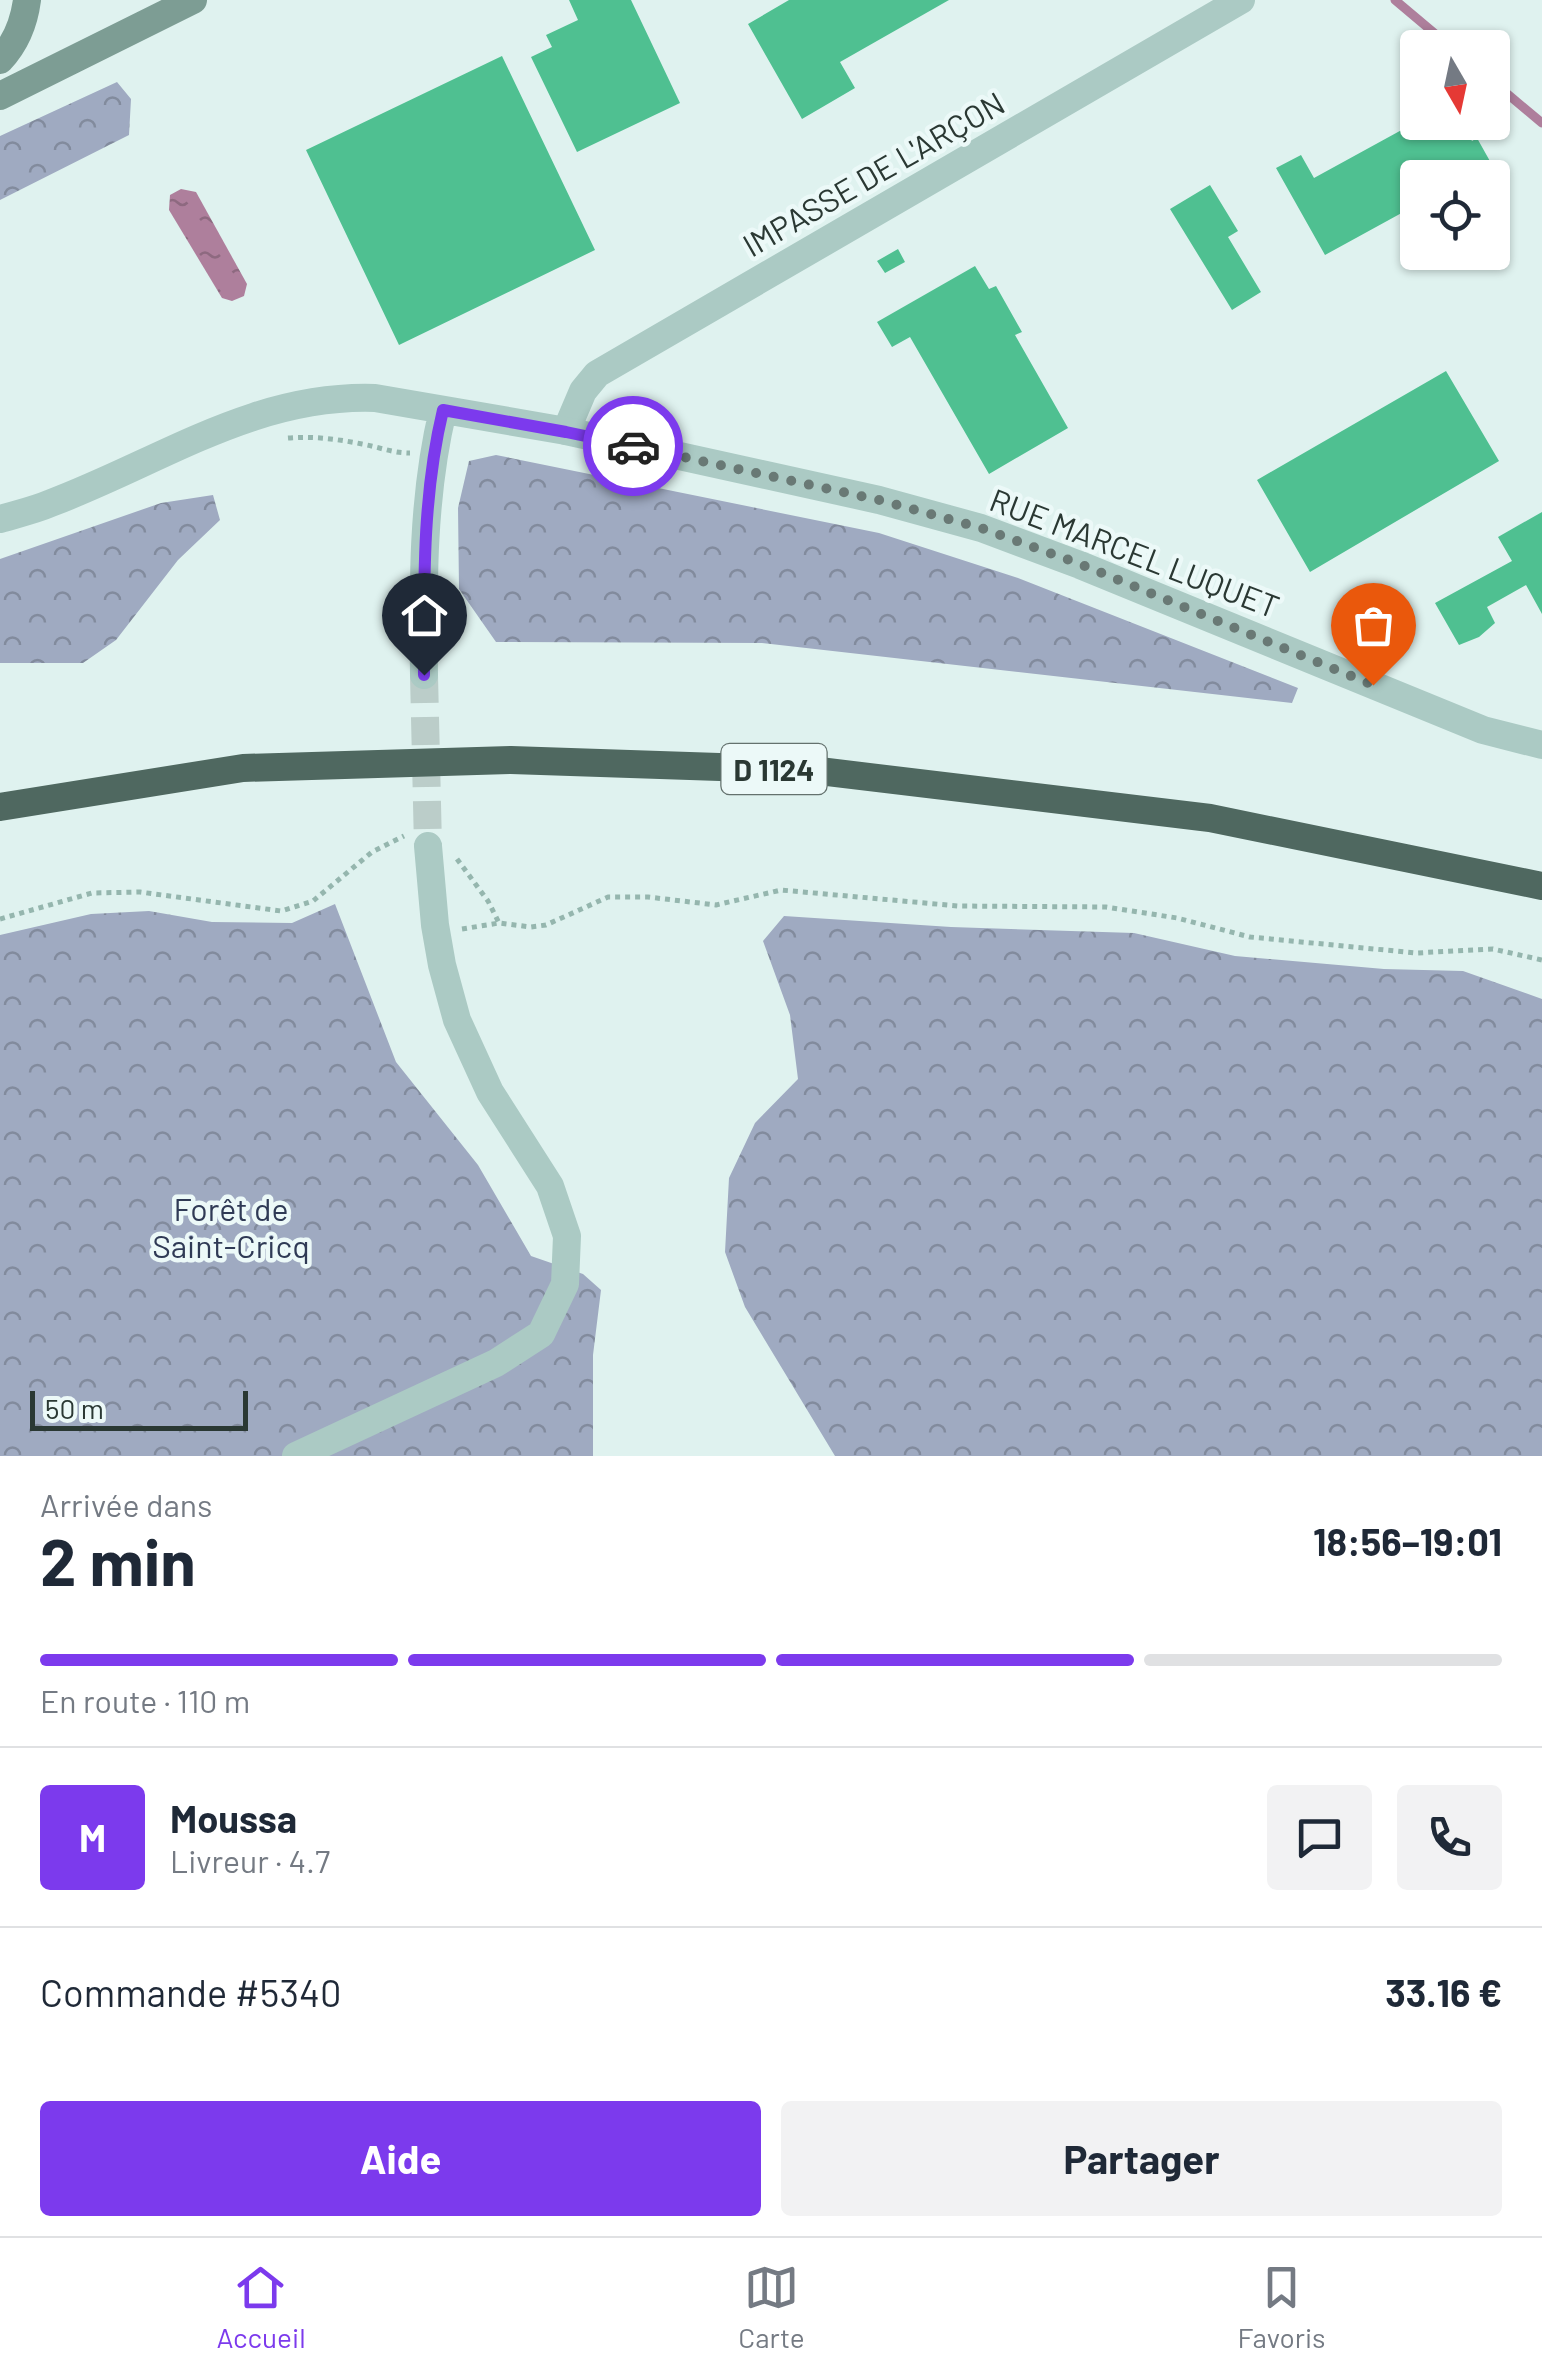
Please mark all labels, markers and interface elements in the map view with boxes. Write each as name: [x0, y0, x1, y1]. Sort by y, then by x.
north arrow: [1400, 30, 1510, 140]
map controls: [1400, 30, 1510, 270]
street label: IMPASSE DE L'ARÇON: [736, 83, 1010, 263]
button: locate: [1400, 160, 1510, 270]
courier: [583, 396, 683, 496]
icon: car: [606, 419, 661, 474]
street label: RUE MARCEL LUQUET: [985, 479, 1285, 625]
pin: [382, 573, 467, 676]
pin: [1331, 583, 1416, 686]
icon: home: [397, 588, 452, 643]
icon: bag: [1346, 598, 1401, 653]
road number: D 1124: [722, 744, 826, 794]
park label: Forêt de Saint-Cricq: [152, 1189, 310, 1264]
scale bar: [30, 1386, 248, 1430]
text: 50 m: [45, 1391, 104, 1425]
text: Arrivée dans: [40, 1485, 213, 1523]
text: 18:56–19:01: [1313, 1518, 1502, 1564]
text: 2 min: [40, 1521, 196, 1599]
text: En route · 110 m: [40, 1681, 250, 1719]
button: chat: [1267, 1785, 1372, 1890]
button: phone: [1397, 1785, 1502, 1890]
text: Moussa: [170, 1795, 297, 1841]
text: M: [79, 1814, 106, 1860]
text: Livreur · 4.7: [170, 1841, 330, 1879]
text: Commande #5340: [40, 1969, 341, 2015]
text: 33.16 €: [1385, 1969, 1502, 2015]
button: Aide: [40, 2101, 761, 2216]
button: Partager: [781, 2101, 1502, 2216]
tab: Accueil: [216, 2260, 306, 2354]
tab: Carte: [738, 2260, 805, 2354]
tab: Favoris: [1238, 2260, 1326, 2354]

